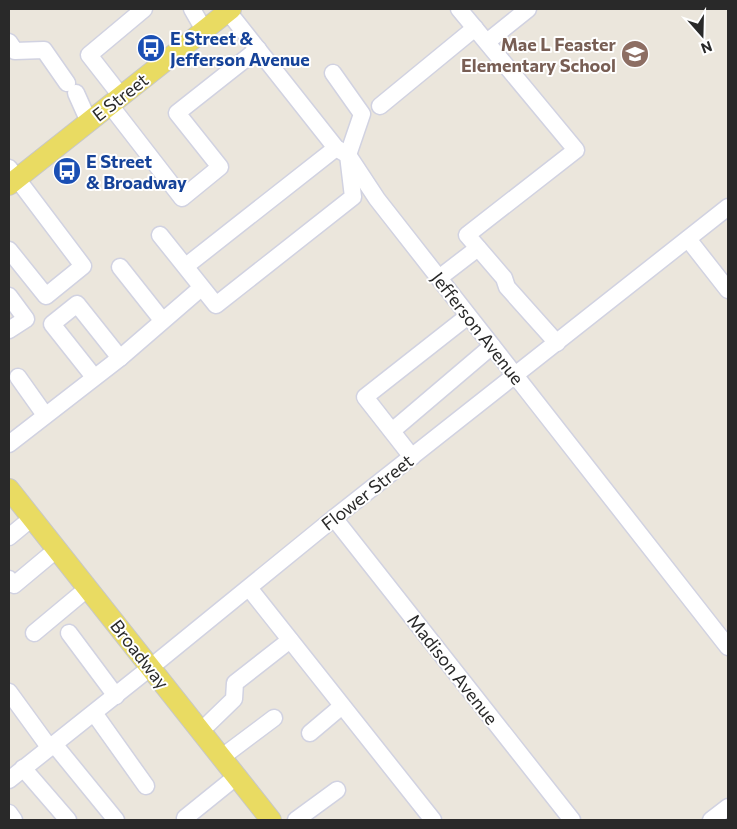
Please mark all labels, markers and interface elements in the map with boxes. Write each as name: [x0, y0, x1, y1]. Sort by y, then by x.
north arrow: [677, 10, 727, 60]
place label: E Street & Jefferson Avenue: [170, 27, 310, 70]
bus stop icon: E Street & Jefferson Avenue: [136, 33, 166, 63]
place label: Mae L Feaster Elementary School: [461, 33, 617, 76]
text: N: [699, 38, 714, 57]
school or university icon: Mae L Feaster Elementary School: [620, 39, 650, 69]
street label: E Street: [88, 68, 152, 126]
place label: E Street & Broadway: [86, 150, 187, 193]
bus stop icon: E Street & Broadway: [52, 156, 82, 186]
street label: Jefferson Avenue: [427, 267, 529, 389]
street label: Flower Street: [317, 449, 417, 535]
street label: Madison Avenue: [403, 609, 503, 729]
street label: Broadway: [106, 615, 174, 693]

